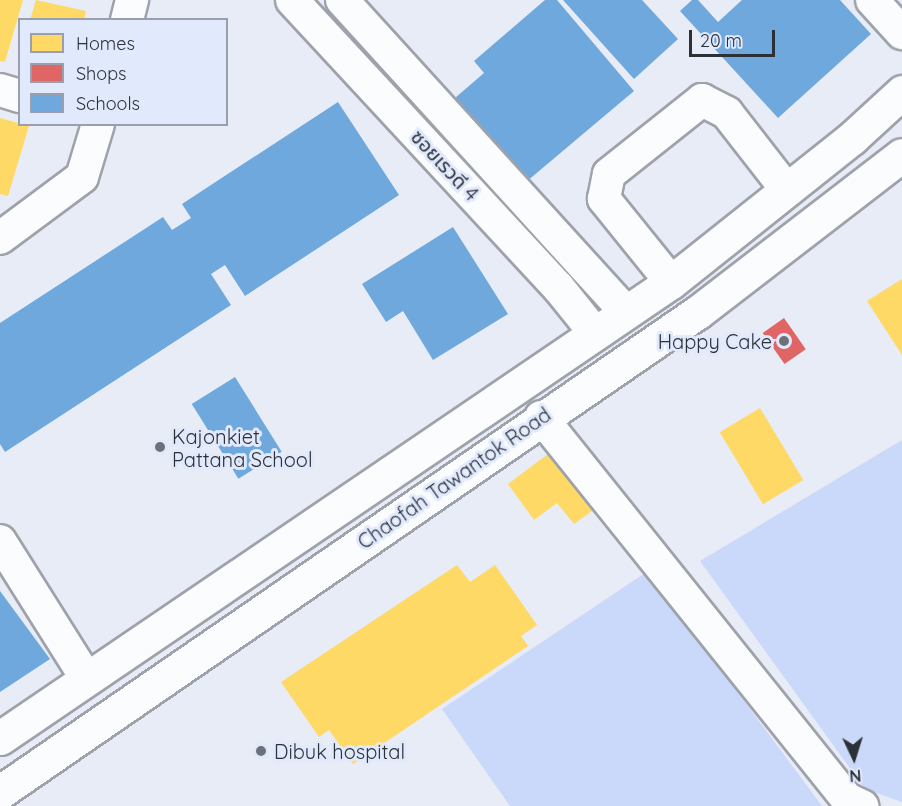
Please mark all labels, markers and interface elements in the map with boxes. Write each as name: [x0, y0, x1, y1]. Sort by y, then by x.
legend: [18, 18, 228, 126]
scale bar: [692, 18, 778, 56]
text: 20 m: [700, 29, 742, 52]
text: Homes: [76, 32, 135, 55]
text: Shops: [76, 62, 127, 85]
text: Schools: [76, 92, 140, 115]
street label: ซอยเรวดี 4: [406, 125, 484, 205]
place label: Happy Cake: [658, 329, 772, 353]
marker: Happy Cake: [777, 334, 791, 348]
street label: Chaofah Tawantok Road: [353, 402, 555, 554]
place label: Kajonkiet Pattana School: [172, 424, 312, 471]
marker: Kajonkiet Pattana School: [153, 440, 167, 454]
north arrow: [824, 728, 884, 788]
place label: Dibuk hospital: [274, 739, 405, 763]
marker: Dibuk hospital: [252, 742, 270, 760]
text: N: [849, 766, 862, 786]

